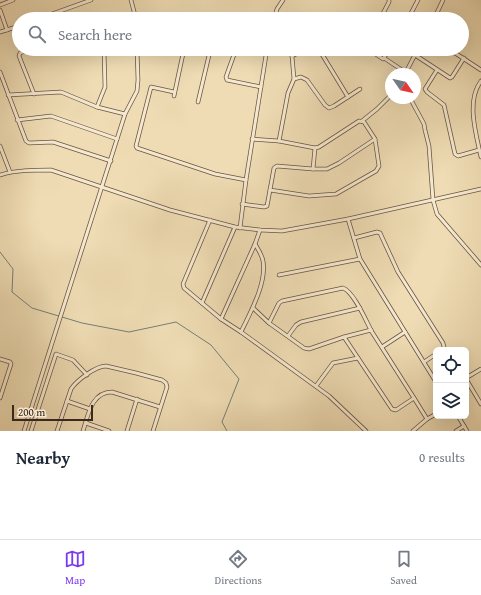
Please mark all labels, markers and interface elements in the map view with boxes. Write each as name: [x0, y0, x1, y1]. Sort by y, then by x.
search box: [12, 12, 469, 56]
icon: search: [26, 23, 48, 45]
text: Search here: [58, 24, 132, 45]
north arrow: [385, 68, 421, 104]
map controls: [433, 347, 469, 419]
button: locate: [433, 347, 469, 383]
button: layers: [433, 383, 469, 419]
scale bar: [12, 403, 93, 422]
text: 200 m: [18, 404, 45, 420]
text: Nearby: [16, 445, 70, 470]
text: 0 results: [419, 448, 465, 467]
tab: Map: [64, 548, 86, 588]
tab: Directions: [215, 548, 262, 588]
tab: Saved: [390, 548, 417, 588]

